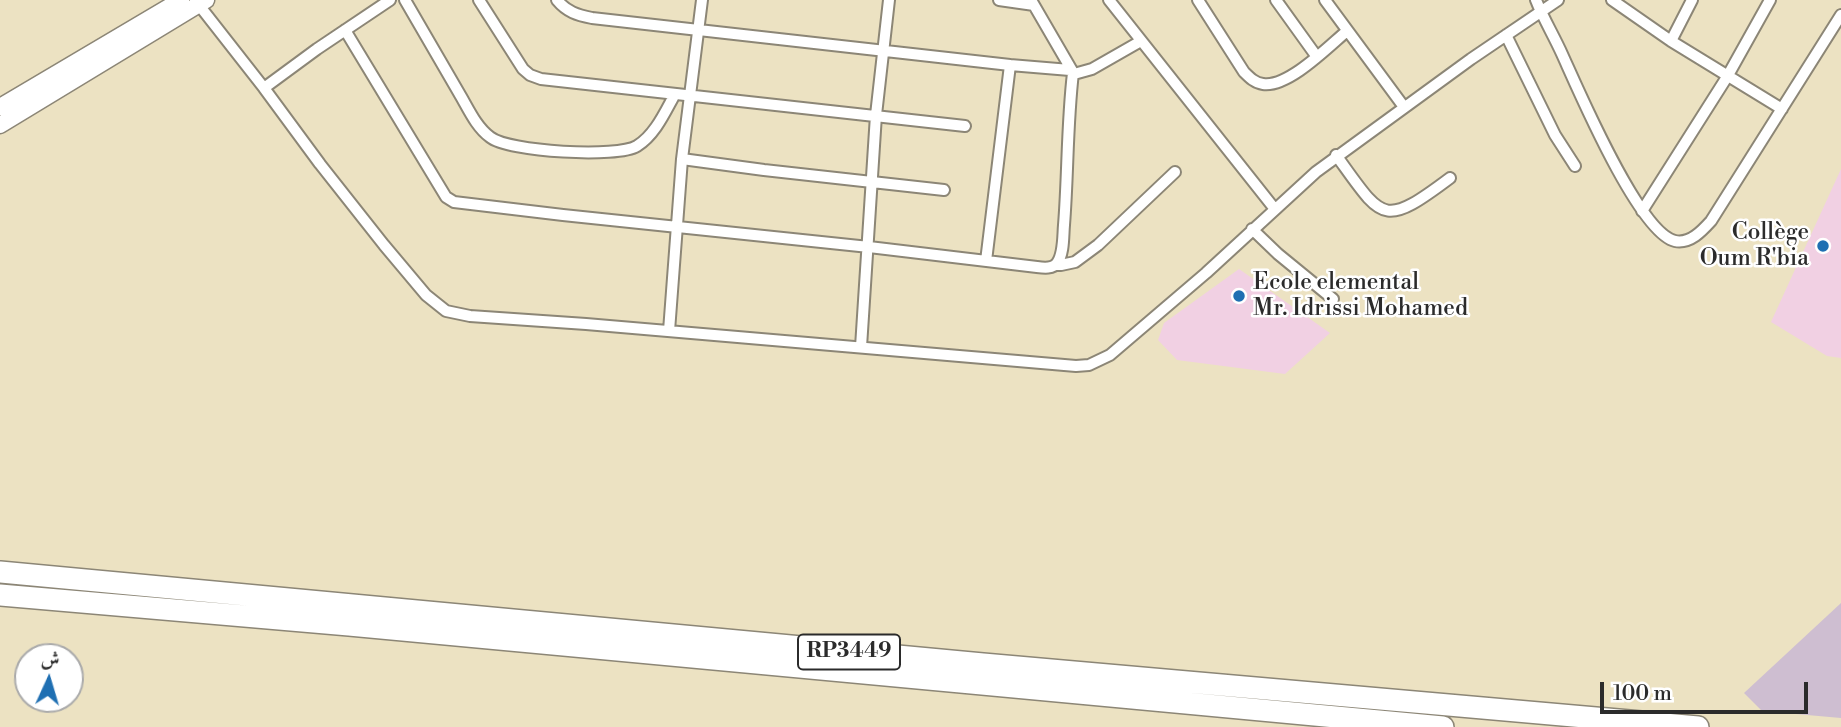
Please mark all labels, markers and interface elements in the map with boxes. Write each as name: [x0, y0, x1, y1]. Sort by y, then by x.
place label: Collège Oum R'bia: [1700, 219, 1809, 273]
marker: Collège Oum R'bia: [1815, 238, 1831, 254]
place label: Ecole elemental Mr. Idrissi Mohamed: [1253, 269, 1468, 323]
marker: Ecole elemental Mr. Idrissi Mohamed: [1231, 288, 1247, 304]
road number: RP3449: [798, 634, 900, 670]
north arrow: [14, 643, 84, 713]
text: ش: [40, 646, 61, 672]
scale bar: [1603, 668, 1811, 712]
text: 100 m: [1613, 681, 1672, 707]

